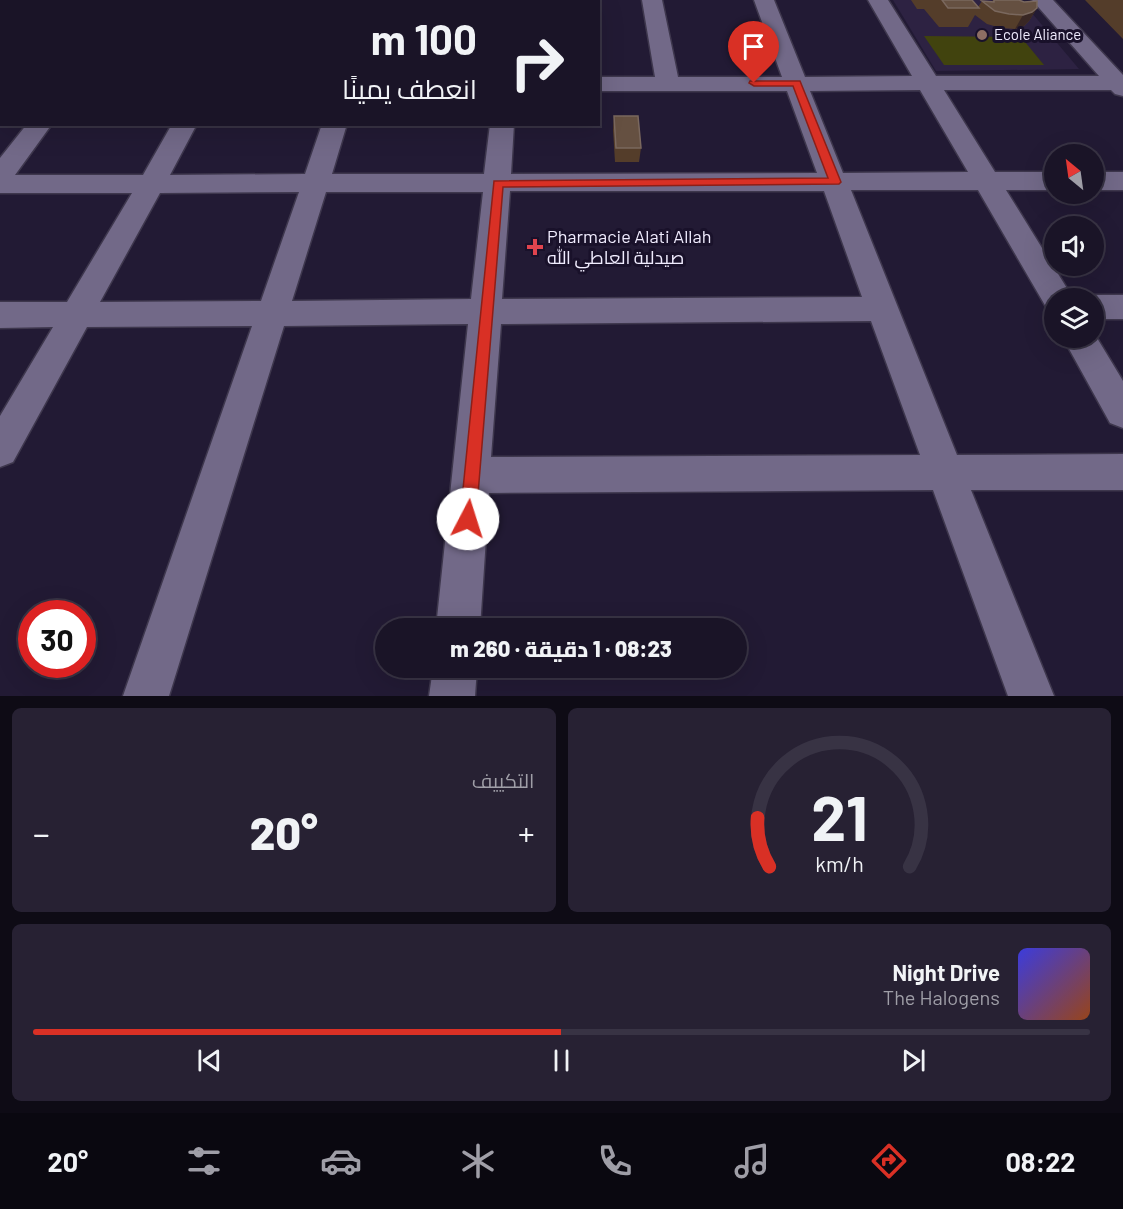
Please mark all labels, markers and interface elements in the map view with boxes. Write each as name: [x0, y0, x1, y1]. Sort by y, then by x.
text: 100 m: [371, 13, 477, 63]
pin: [728, 21, 779, 83]
icon: right: [498, 24, 576, 102]
place label: Ecole Aliance: [994, 25, 1081, 43]
marker: Ecole Aliance: [975, 28, 989, 42]
icon: arrive: [737, 30, 770, 63]
text: انعطف يمينًا: [342, 72, 477, 104]
north arrow: [1044, 144, 1104, 204]
map controls: [1044, 144, 1104, 348]
button: sound: [1044, 216, 1104, 276]
place label: Pharmacie Alati Allah صيدلية العاطي الله: [547, 225, 711, 272]
marker: Pharmacie Alati Allah صيدلية العاطي الله: [528, 240, 542, 254]
button: layers: [1044, 288, 1104, 348]
position arrow: [436, 487, 500, 551]
speed limit sign: 30: [18, 600, 96, 678]
text: 08:23 · 1 دقيقة · 260 m: [450, 635, 672, 661]
text: التكييف: [472, 768, 535, 792]
text: 21: [811, 779, 868, 853]
text: 20°: [250, 805, 318, 859]
text: −: [33, 813, 50, 853]
text: +: [518, 813, 535, 853]
text: km/h: [815, 851, 864, 876]
text: Night Drive: [892, 959, 1000, 985]
text: The Halogens: [883, 985, 1000, 1009]
icon: previous: [193, 1044, 226, 1077]
icon: pause: [545, 1044, 578, 1077]
icon: next: [897, 1044, 930, 1077]
icon: filters: [183, 1140, 225, 1182]
icon: car: [320, 1140, 362, 1182]
icon: climate: [457, 1140, 499, 1182]
icon: phone: [594, 1140, 636, 1182]
icon: music: [731, 1140, 773, 1182]
icon: directions: [868, 1140, 910, 1182]
text: 20°: [48, 1145, 88, 1177]
text: 08:22: [1005, 1145, 1075, 1177]

